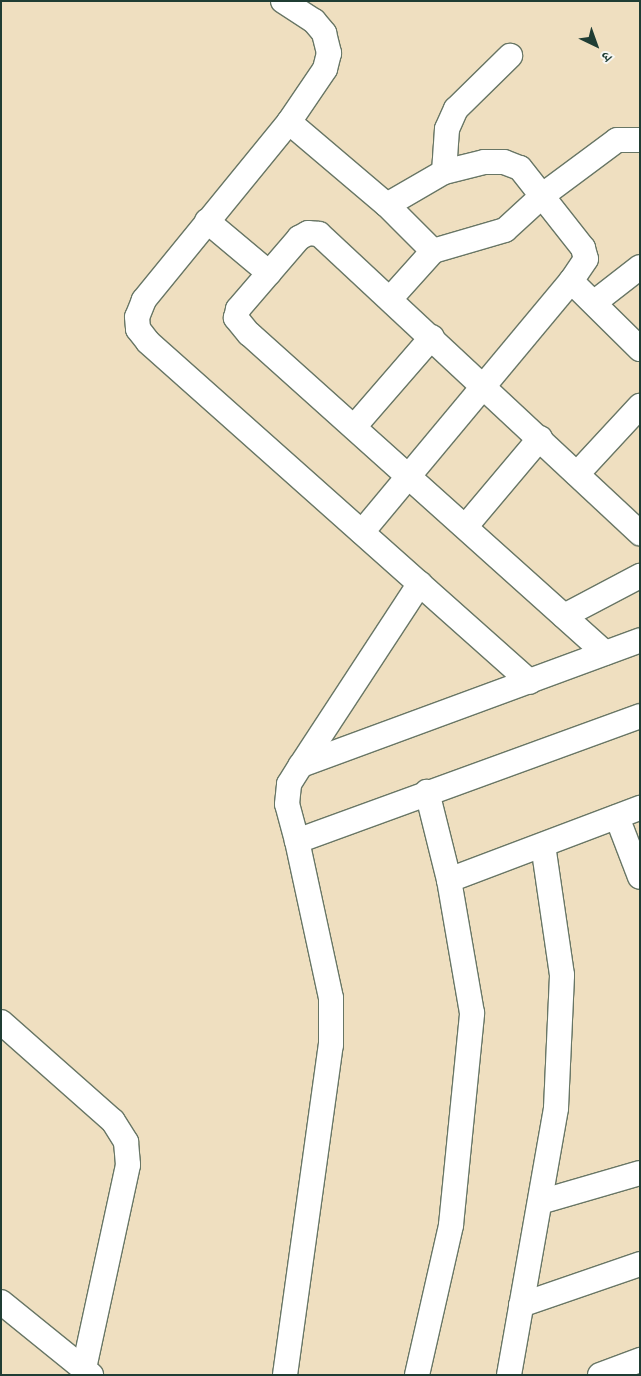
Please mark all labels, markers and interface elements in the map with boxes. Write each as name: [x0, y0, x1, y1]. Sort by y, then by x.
north arrow: [571, 20, 621, 70]
text: उ: [597, 47, 615, 65]

